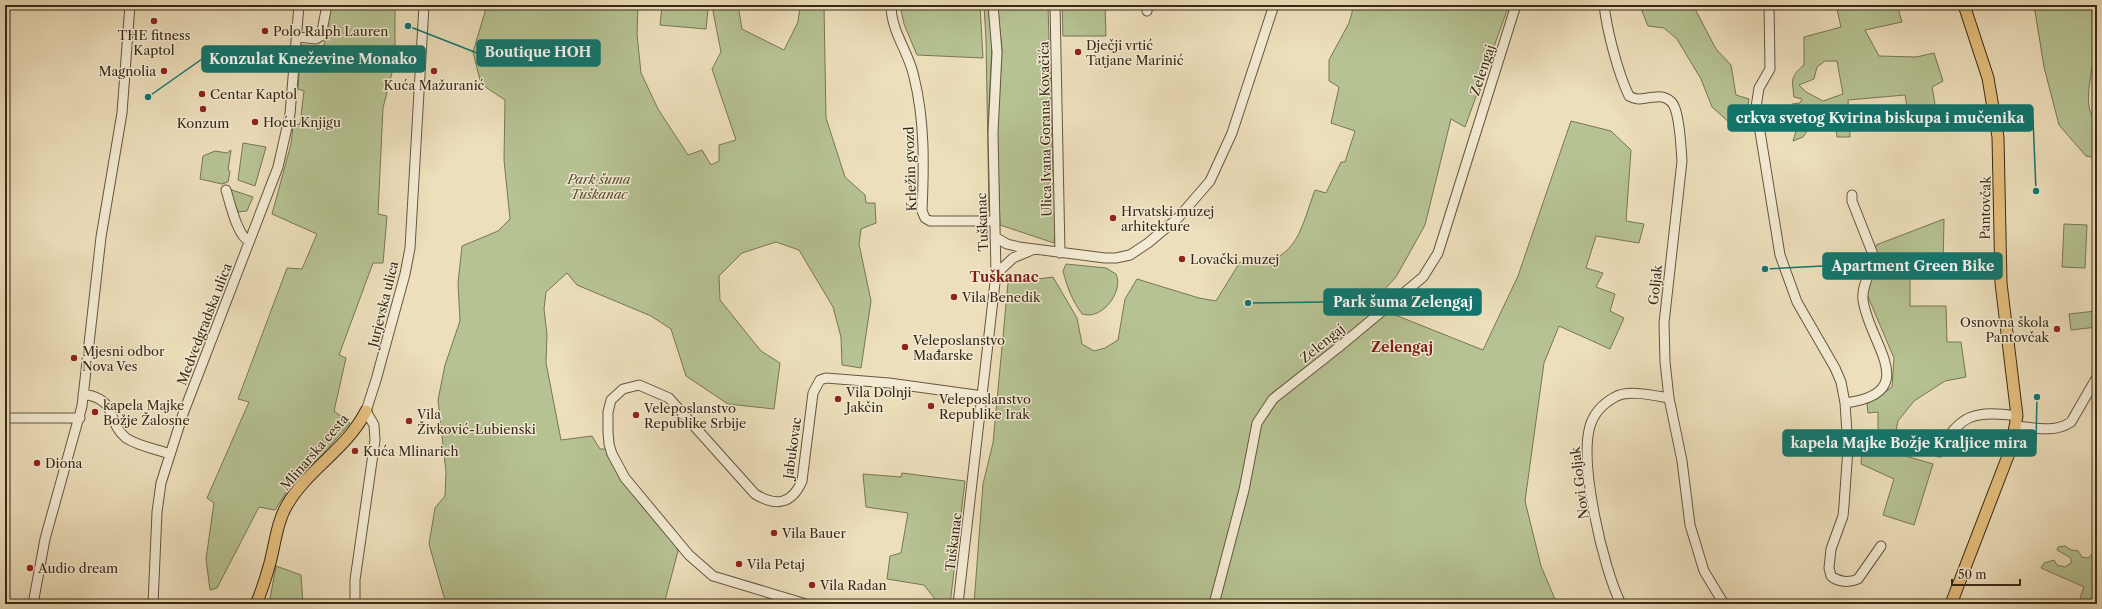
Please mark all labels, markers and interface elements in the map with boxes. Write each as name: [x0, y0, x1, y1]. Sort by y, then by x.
marker: THE fitness Kaptol: [149, 16, 159, 26]
place label: Polo Ralph Lauren: [273, 23, 388, 39]
marker: Polo Ralph Lauren: [260, 26, 270, 36]
place label: THE fitness Kaptol: [118, 27, 191, 58]
place label: Dječji vrtić Tatjane Marinić: [1086, 37, 1184, 68]
callout: Boutique HOH: [477, 40, 600, 66]
street label: Ulica Ivana Gorana Kovačića: [1035, 41, 1055, 217]
street label: Zelengaj: [1466, 42, 1498, 98]
text: Boutique HOH: [485, 43, 592, 61]
callout: Konzulat Kneževine Monako: [202, 46, 425, 72]
marker: Dječji vrtić Tatjane Marinić: [1073, 47, 1083, 57]
text: Konzulat Kneževine Monako: [209, 50, 417, 68]
place label: Magnolia: [98, 63, 156, 79]
marker: Magnolia: [159, 66, 169, 76]
marker: Kuća Mažuranić: [429, 66, 439, 76]
place label: Kuća Mažuranić: [383, 77, 485, 93]
place label: Centar Kaptol: [210, 86, 297, 102]
marker: Centar Kaptol: [197, 89, 207, 99]
marker: Konzum: [198, 104, 208, 114]
callout: crkva svetog Kvirina biskupa i mučenika: [1728, 105, 2033, 131]
text: crkva svetog Kvirina biskupa i mučenika: [1736, 109, 2025, 127]
place label: Hoću Knjigu: [263, 114, 341, 130]
place label: Konzum: [177, 115, 229, 131]
marker: Hoću Knjigu: [250, 117, 260, 127]
street label: Krležin gvozd: [901, 126, 919, 212]
park label: Park šuma Tuškanac: [566, 171, 631, 202]
street label: Pantovčak: [1976, 176, 1994, 240]
street label: Tuškanac: [973, 192, 991, 252]
place label: Hrvatski muzej arhitekture: [1121, 203, 1214, 234]
marker: Hrvatski muzej arhitekture: [1108, 213, 1118, 223]
place label: Lovački muzej: [1190, 251, 1279, 267]
callout: Apartment Green Bike: [1823, 253, 2002, 279]
marker: Lovački muzej: [1177, 254, 1187, 264]
text: Apartment Green Bike: [1831, 257, 1994, 275]
street label: Jurjevska ulica: [364, 259, 401, 351]
street label: Medvedgradska ulica: [173, 261, 235, 387]
street label: Goljak: [1645, 264, 1665, 306]
district label: Tuškanac: [970, 268, 1039, 286]
place label: Vila Benedik: [961, 289, 1041, 305]
callout: Park šuma Zelengaj: [1324, 289, 1481, 315]
marker: Vila Benedik: [949, 292, 959, 302]
text: Park šuma Zelengaj: [1333, 293, 1473, 311]
place label: Osnovna škola Pantovčak: [1960, 314, 2049, 345]
street label: Zelengaj: [1296, 320, 1348, 366]
marker: Osnovna škola Pantovčak: [2052, 324, 2062, 334]
place label: Veleposlanstvo Mađarske: [912, 332, 1005, 363]
district label: Zelengaj: [1371, 338, 1433, 356]
marker: Veleposlanstvo Mađarske: [900, 342, 910, 352]
place label: Mjesni odbor Nova Ves: [82, 343, 165, 374]
marker: Mjesni odbor Nova Ves: [69, 353, 79, 363]
place label: Vila Dolnji Jakčin: [844, 384, 912, 415]
place label: Veleposlanstvo Republike Irak: [938, 391, 1031, 422]
marker: Vila Dolnji Jakčin: [833, 394, 843, 404]
place label: kapela Majke Božje Žalosne: [103, 397, 190, 428]
place label: Veleposlanstvo Republike Srbije: [643, 400, 746, 431]
marker: Veleposlanstvo Republike Irak: [926, 401, 936, 411]
place label: Vila Živković-Lubienski: [416, 406, 536, 437]
marker: kapela Majke Božje Žalosne: [90, 407, 100, 417]
marker: Veleposlanstvo Republike Srbije: [631, 410, 641, 420]
street label: Mlinarska cesta: [277, 411, 351, 493]
marker: Vila Živković-Lubienski: [404, 416, 414, 426]
street label: Jabukovac: [779, 416, 804, 482]
callout: kapela Majke Božje Kraljice mira: [1783, 430, 2036, 456]
text: kapela Majke Božje Kraljice mira: [1791, 434, 2028, 452]
place label: Kuća Mlinarich: [363, 443, 459, 459]
street label: Novi Goljak: [1567, 445, 1591, 520]
marker: Kuća Mlinarich: [350, 446, 360, 456]
place label: Diona: [45, 455, 83, 471]
marker: Diona: [32, 458, 42, 468]
street label: Tuškanac: [941, 512, 965, 572]
place label: Vila Bauer: [781, 525, 847, 541]
marker: Vila Bauer: [769, 528, 779, 538]
place label: Vila Petaj: [746, 556, 805, 572]
marker: Vila Petaj: [734, 559, 744, 569]
place label: Audio dream: [37, 560, 118, 576]
scale bar: [1952, 561, 2020, 587]
marker: Audio dream: [25, 563, 35, 573]
text: 50 m: [1958, 567, 1987, 582]
place label: Vila Radan: [819, 577, 887, 593]
marker: Vila Radan: [807, 580, 817, 590]

